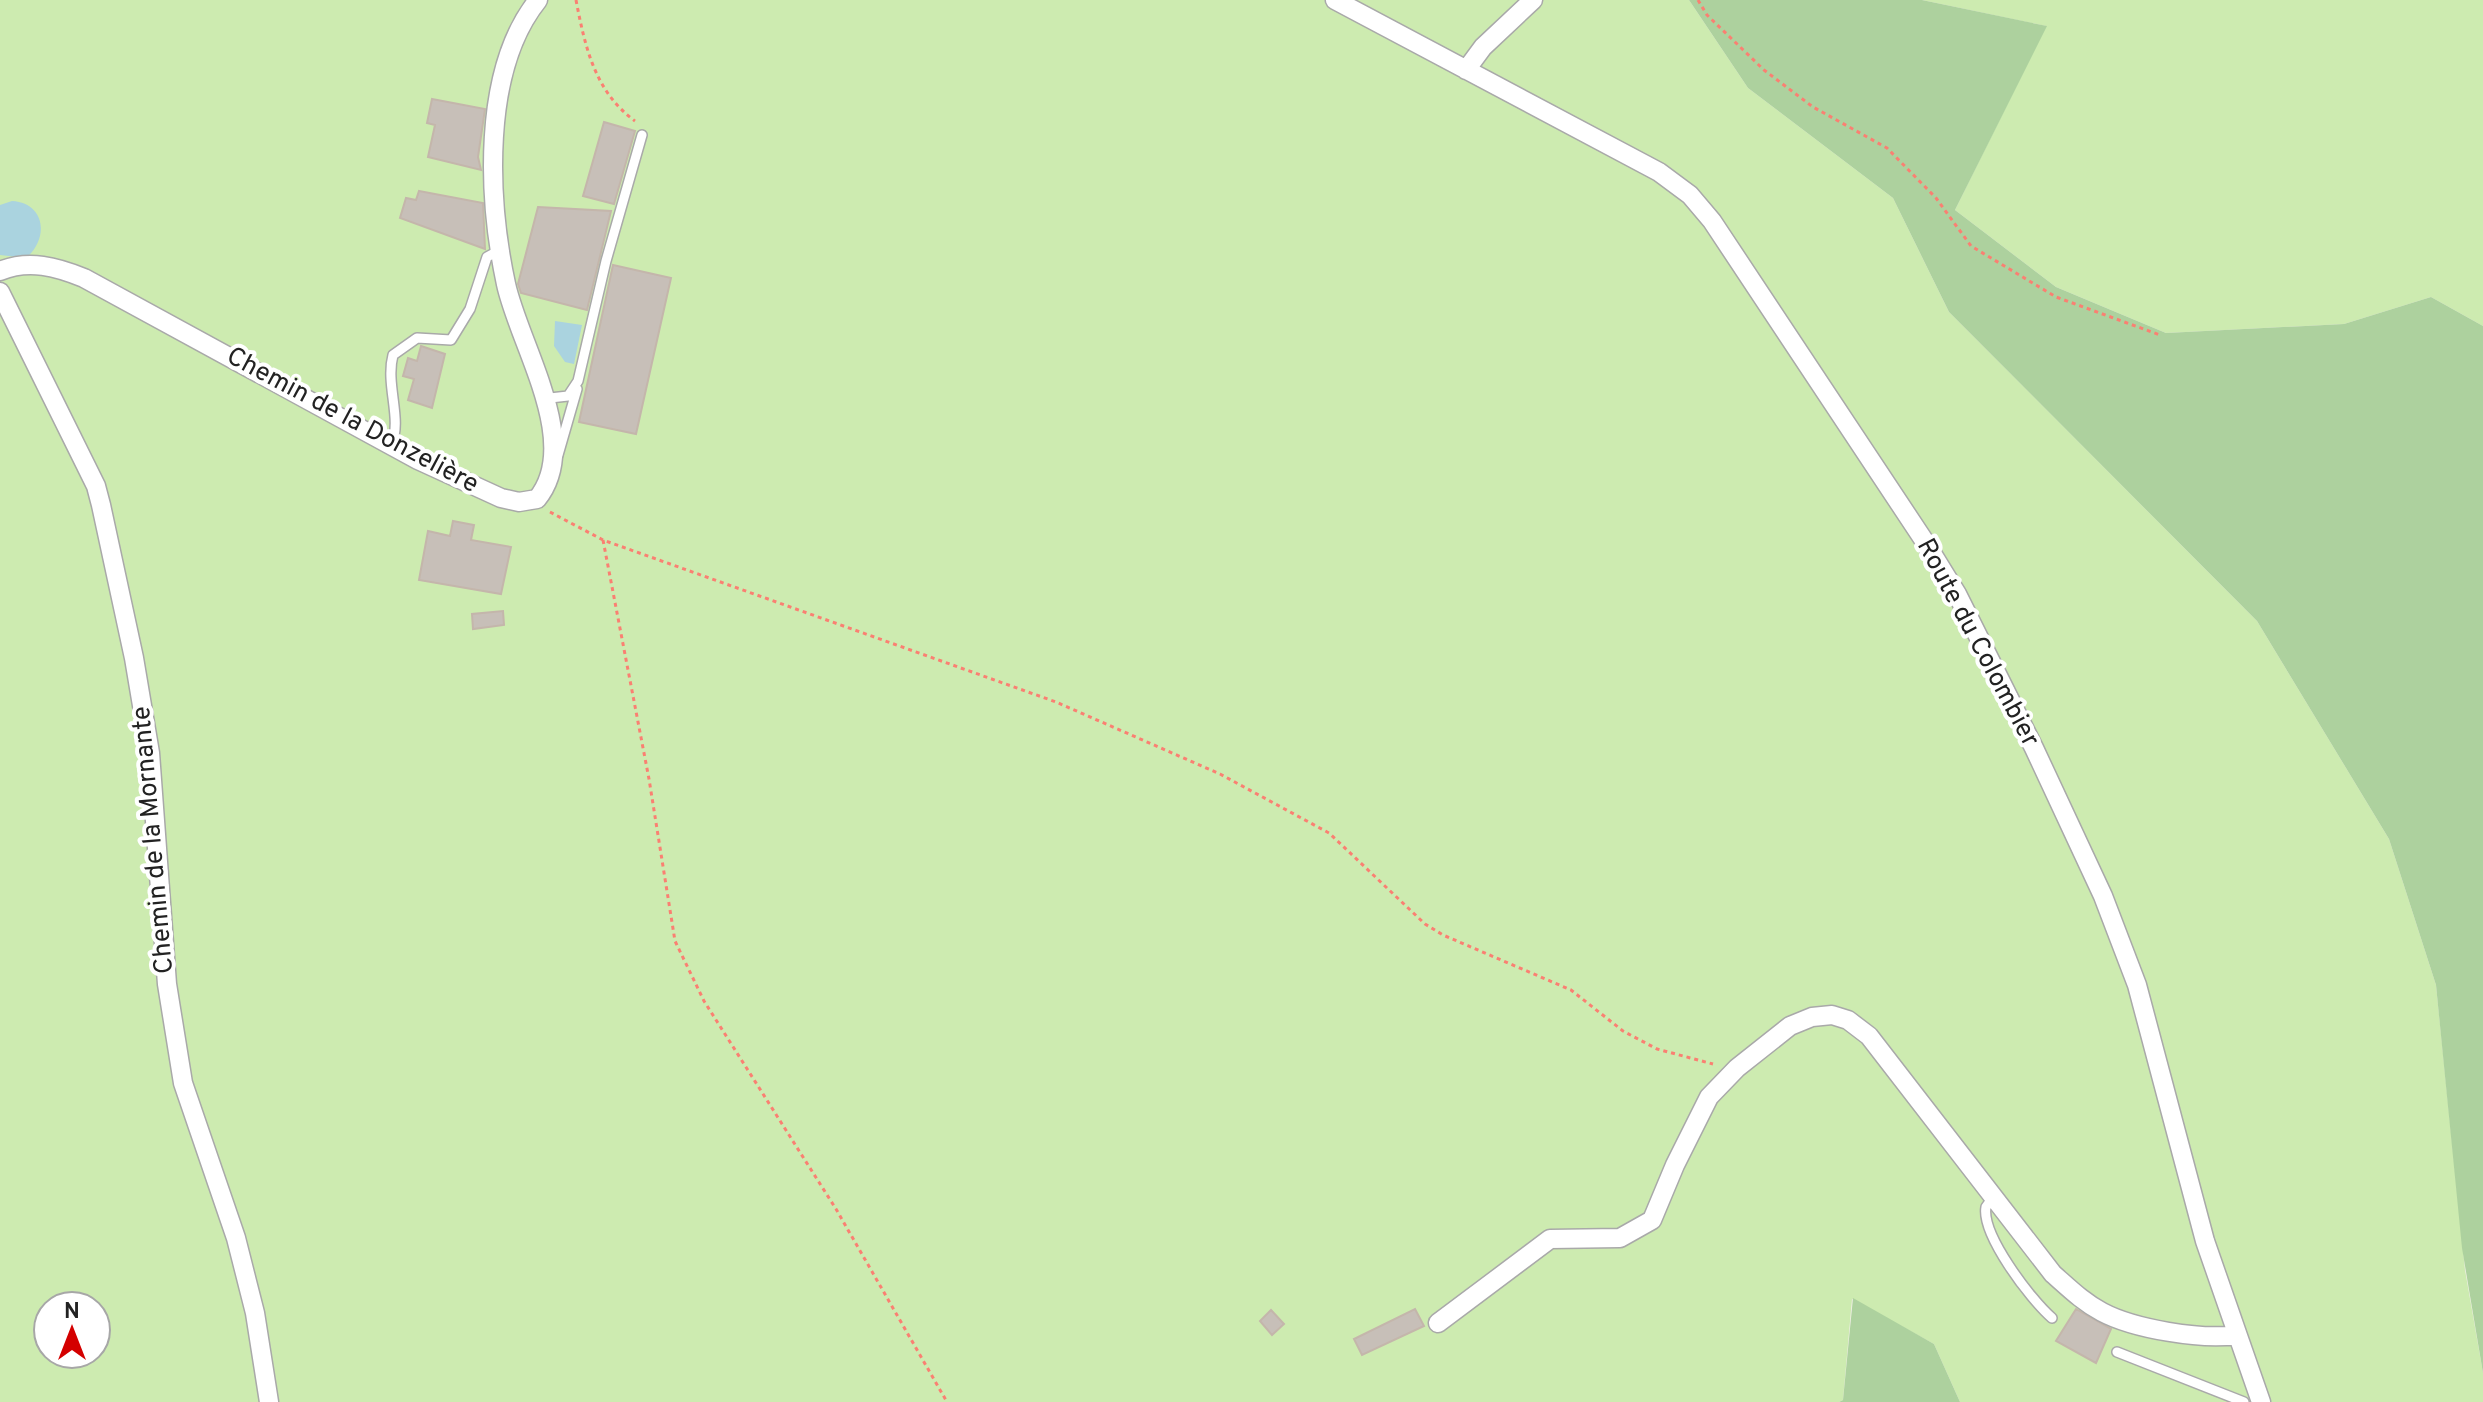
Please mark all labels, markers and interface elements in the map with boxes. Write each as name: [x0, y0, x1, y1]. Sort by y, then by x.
street label: Chemin de la Donzelière: [220, 340, 484, 502]
street label: Route du Colombier: [1908, 533, 2046, 753]
street label: Chemin de la Mornante: [126, 705, 182, 975]
north arrow: [32, 1290, 112, 1370]
text: N: [64, 1299, 80, 1326]

